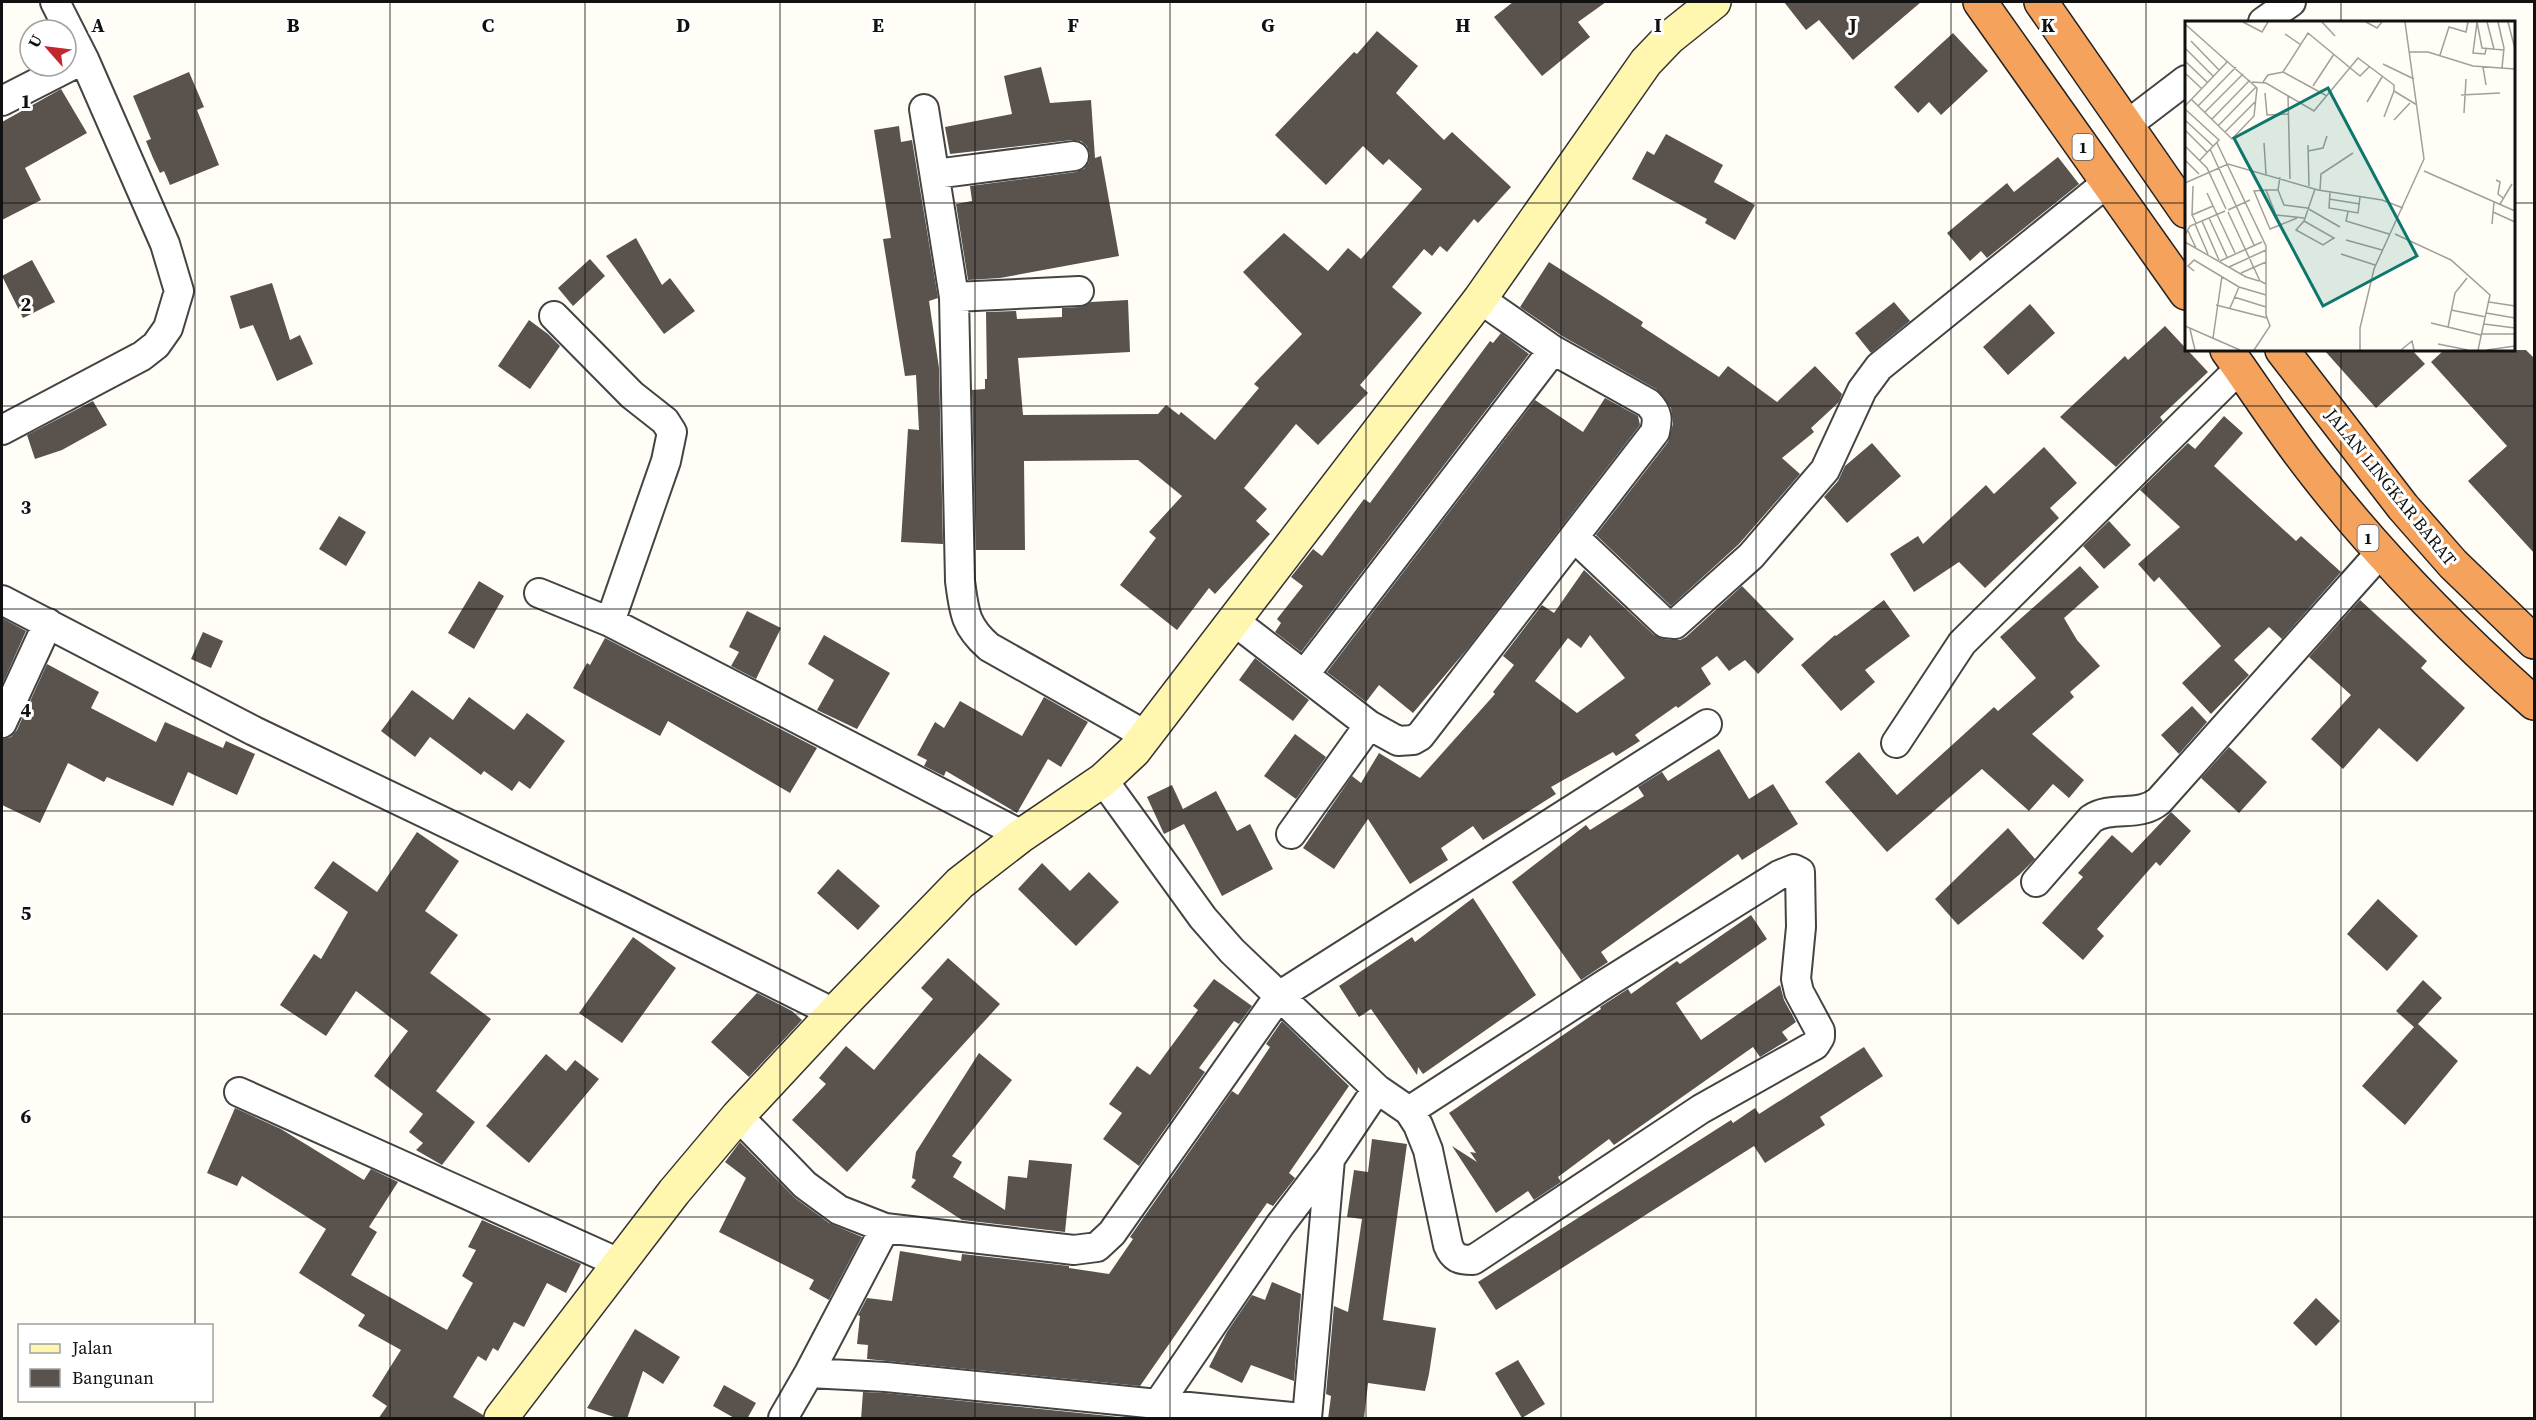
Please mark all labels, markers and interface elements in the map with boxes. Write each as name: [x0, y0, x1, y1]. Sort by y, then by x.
text: A: [91, 11, 105, 39]
text: B: [286, 11, 300, 39]
text: C: [482, 11, 494, 39]
text: D: [676, 11, 690, 39]
text: E: [872, 11, 884, 39]
text: F: [1067, 11, 1079, 39]
text: G: [1261, 11, 1275, 39]
text: H: [1455, 11, 1471, 39]
text: I: [1654, 11, 1662, 39]
text: J: [1847, 11, 1857, 39]
text: K: [2041, 11, 2055, 39]
north arrow: [18, 18, 78, 78]
inset map: [2185, 21, 2515, 351]
text: U: [22, 30, 47, 51]
text: 1: [21, 87, 31, 115]
road number: 1: [2072, 134, 2094, 160]
text: 2: [21, 290, 32, 318]
street label: JALAN LINGKAR BARAT: [2319, 402, 2462, 571]
text: 3: [21, 493, 32, 521]
road number: 1: [2358, 525, 2378, 551]
text: 4: [21, 696, 32, 724]
text: 5: [21, 899, 32, 927]
text: 6: [21, 1102, 32, 1130]
legend: [18, 1324, 213, 1402]
text: Jalan: [71, 1335, 113, 1360]
text: Bangunan: [72, 1365, 154, 1390]

